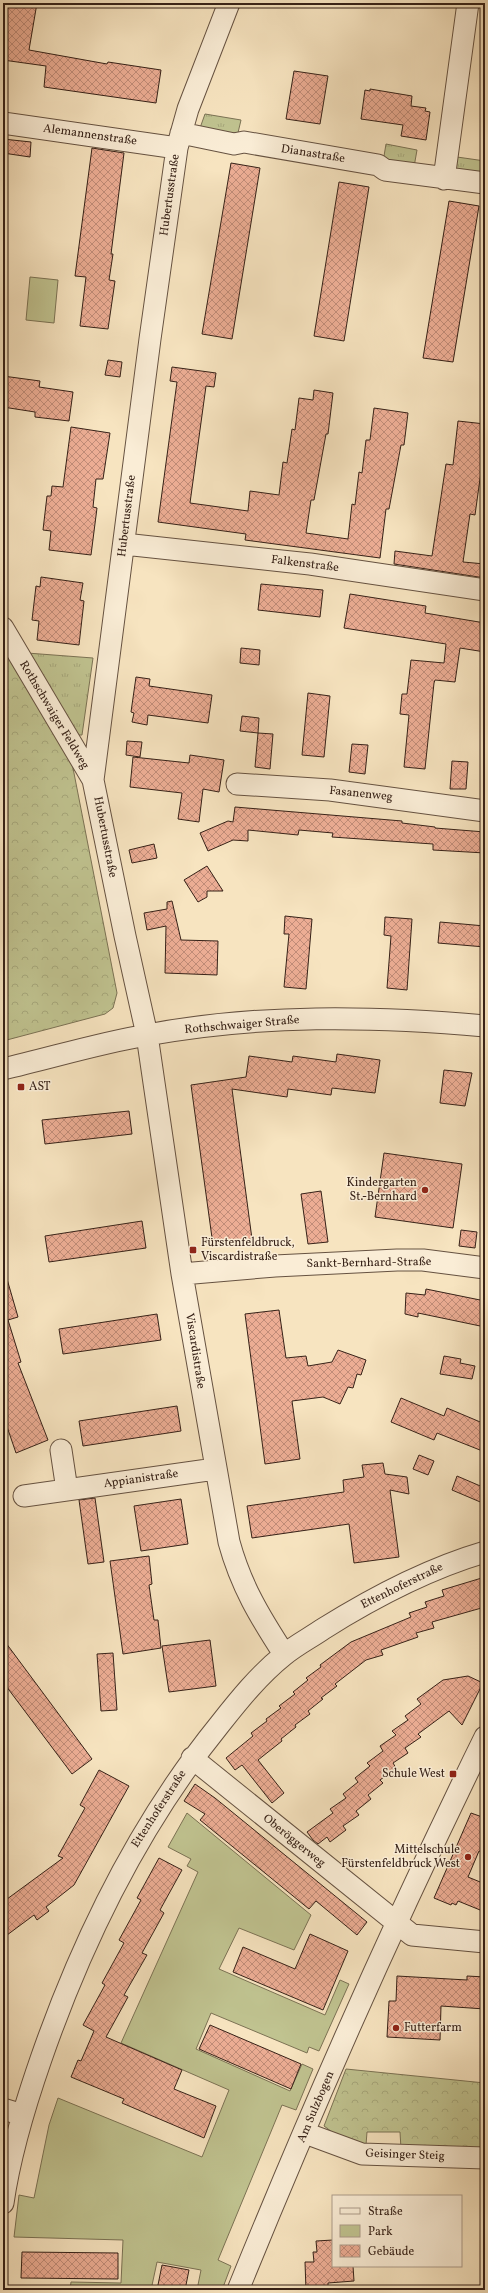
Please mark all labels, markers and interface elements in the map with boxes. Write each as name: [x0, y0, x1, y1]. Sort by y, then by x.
street label: Alemannenstraße: [42, 120, 138, 150]
street label: Dianastraße: [280, 141, 347, 167]
street label: Hubertusstraße: [156, 153, 184, 237]
street label: Hubertusstraße: [114, 474, 140, 558]
street label: Falkenstraße: [270, 552, 340, 576]
street label: Rothschwaiger Feldweg: [15, 658, 93, 772]
street label: Fasanenweg: [328, 783, 394, 805]
street label: Hubertusstraße: [89, 795, 121, 879]
street label: Rothschwaiger Straße: [184, 1012, 300, 1038]
place label: AST: [29, 1079, 51, 1095]
marker: AST: [16, 1082, 26, 1092]
place label: Kindergarten St.-Bernhard: [347, 1175, 417, 1205]
marker: Kindergarten St.-Bernhard: [420, 1185, 430, 1195]
place label: Fürstenfeldbruck, Viscardistraße: [201, 1235, 295, 1265]
marker: Fürstenfeldbruck, Viscardistraße: [188, 1245, 198, 1255]
street label: Sankt-Bernhard-Straße: [306, 1254, 432, 1272]
street label: Viscardistraße: [181, 1312, 209, 1390]
street label: Appianistraße: [103, 1466, 180, 1492]
street label: Ettenhoferstraße: [358, 1559, 446, 1613]
place label: Schule West: [382, 1766, 445, 1782]
street label: Ettenhoferstraße: [128, 1767, 190, 1851]
marker: Schule West: [448, 1769, 458, 1779]
street label: Oberöggerweg: [259, 1811, 329, 1871]
place label: Mittelschule Fürstenfeldbruck West: [341, 1842, 460, 1872]
marker: Mittelschule Fürstenfeldbruck West: [463, 1852, 473, 1862]
place label: Futterfarm: [404, 2020, 462, 2036]
marker: Futterfarm: [391, 2023, 401, 2033]
street label: Am Sulzbogen: [294, 2069, 338, 2145]
street label: Geisinger Steig: [365, 2146, 445, 2164]
legend: [332, 2195, 462, 2267]
text: Straße: [368, 2204, 403, 2220]
text: Park: [368, 2224, 393, 2240]
text: Gebäude: [368, 2244, 415, 2260]

